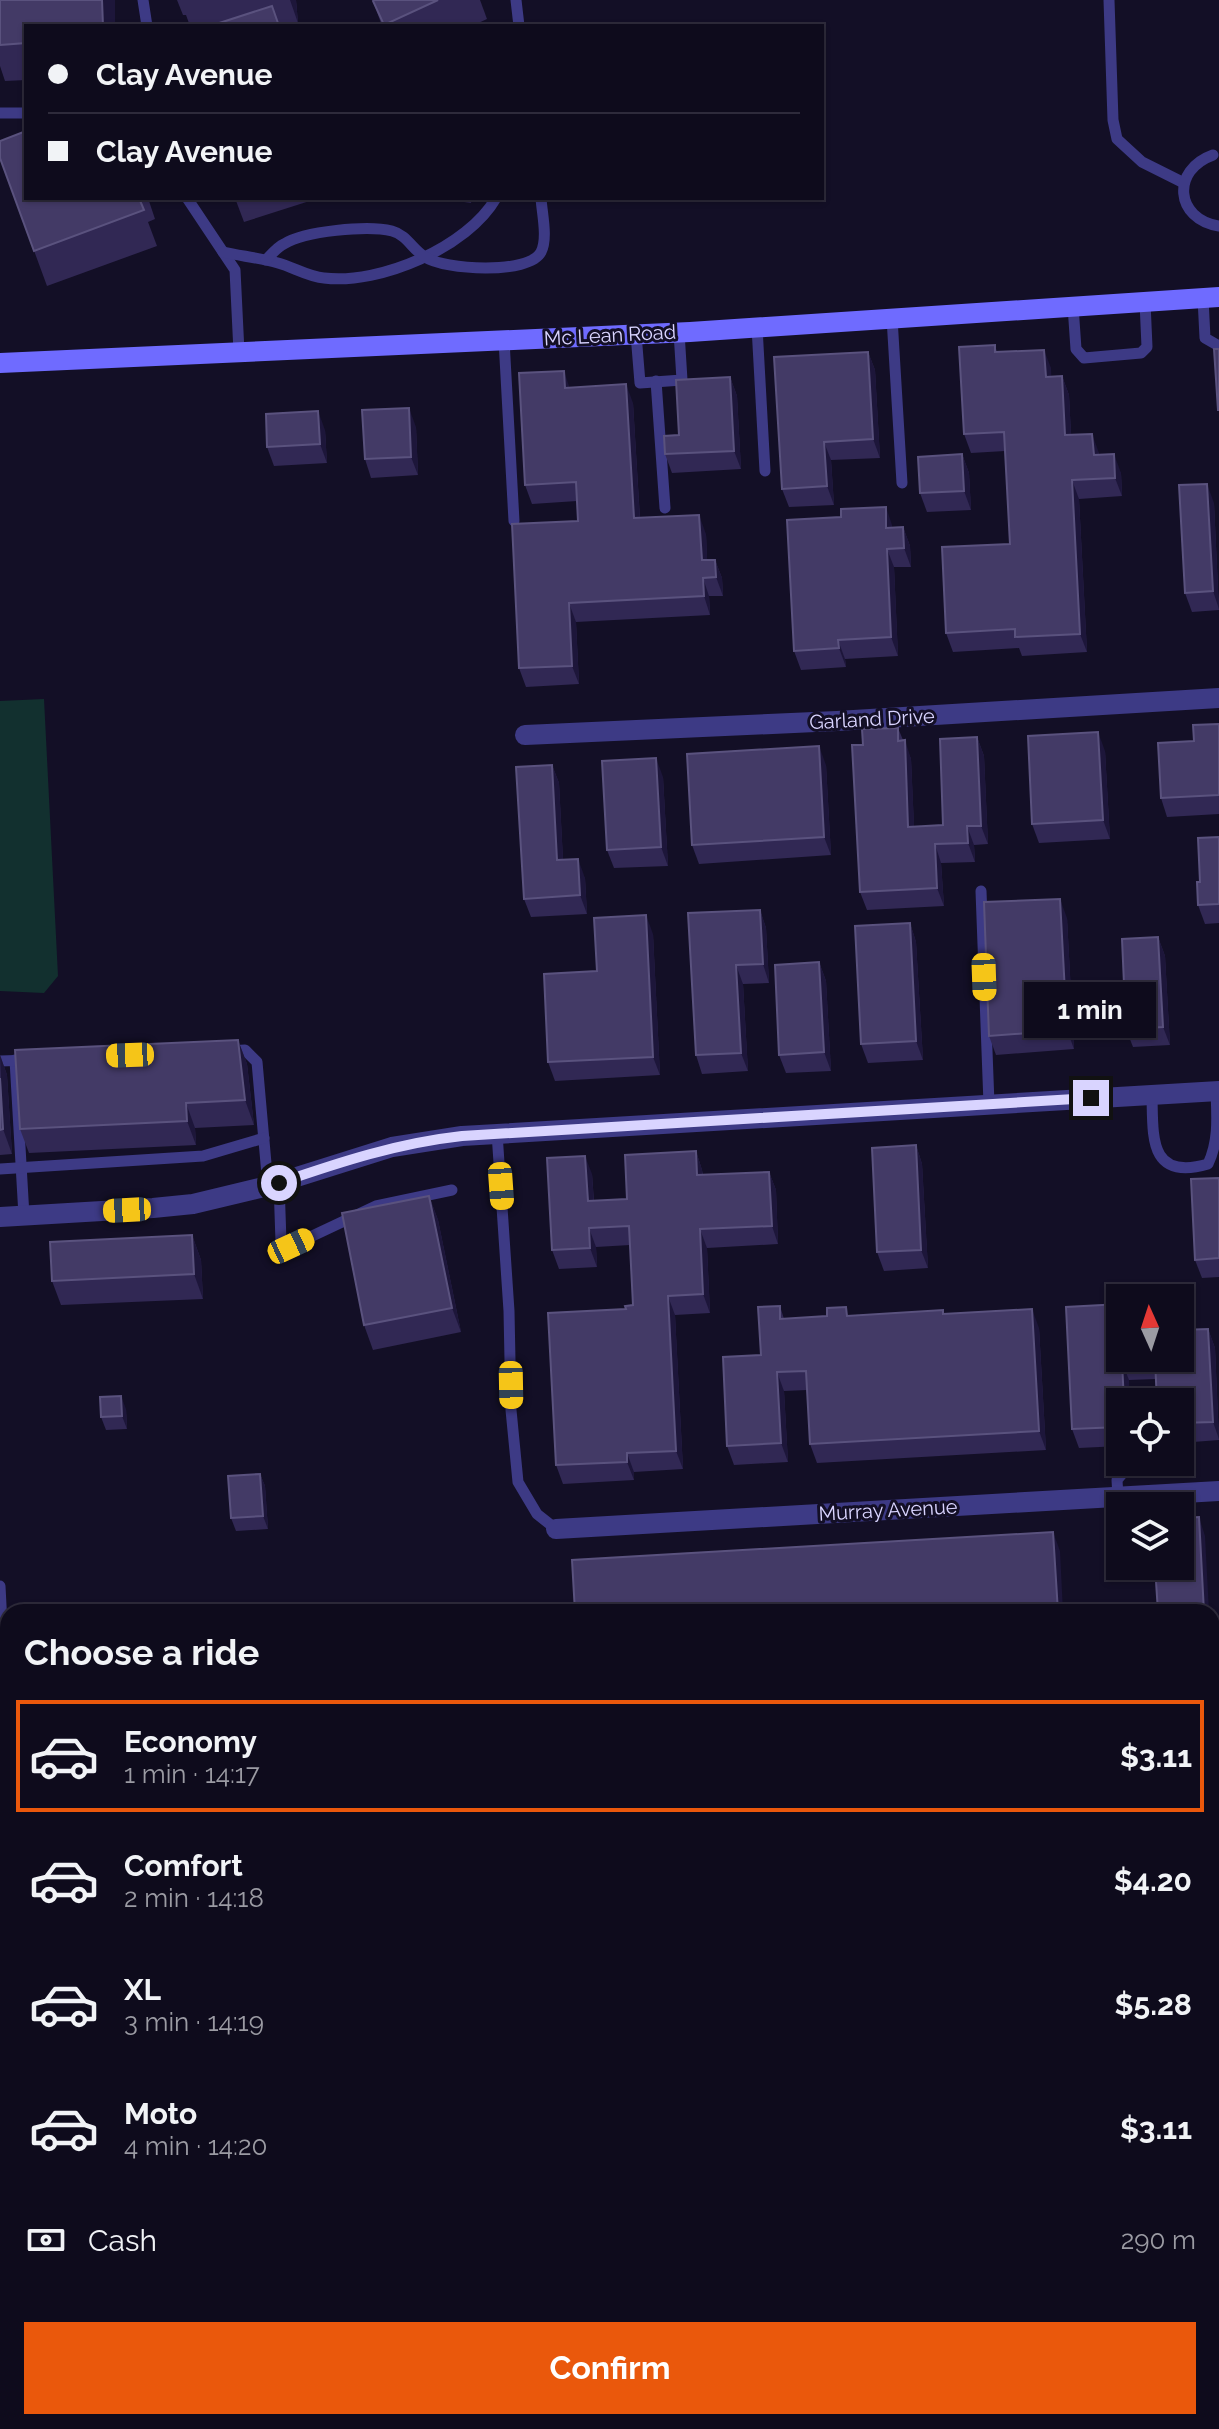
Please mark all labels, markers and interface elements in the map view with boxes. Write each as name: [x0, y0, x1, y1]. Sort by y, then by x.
text: Clay Avenue: [96, 57, 272, 92]
text: Clay Avenue: [96, 134, 272, 169]
street label: Mc Lean Road: [543, 320, 677, 350]
street label: Garland Drive: [809, 704, 936, 734]
car: [971, 953, 997, 1001]
callout: 1 min: [1025, 982, 1157, 1038]
text: 1 min: [1057, 995, 1123, 1025]
car: [106, 1042, 154, 1068]
route end: [1073, 1080, 1109, 1116]
car: [487, 1161, 515, 1211]
route start: [261, 1165, 297, 1201]
car: [102, 1197, 152, 1223]
car: [264, 1225, 318, 1267]
north arrow: [1106, 1284, 1194, 1372]
map controls: [1106, 1284, 1194, 1580]
car: [499, 1361, 523, 1409]
button: locate: [1106, 1388, 1194, 1476]
button: layers: [1106, 1492, 1194, 1580]
street label: Murray Avenue: [818, 1494, 958, 1526]
text: Choose a ride: [24, 1631, 259, 1673]
icon: car: [28, 1720, 100, 1792]
text: Economy: [124, 1724, 257, 1759]
text: $3.11: [1120, 1739, 1192, 1774]
text: 1 min · 14:17: [124, 1759, 260, 1789]
icon: car: [28, 1844, 100, 1916]
text: Comfort: [124, 1848, 243, 1883]
text: $4.20: [1114, 1863, 1192, 1898]
text: 2 min · 14:18: [124, 1883, 264, 1913]
icon: car: [28, 1968, 100, 2040]
text: XL: [124, 1972, 161, 2007]
text: $5.28: [1115, 1987, 1192, 2022]
text: 3 min · 14:19: [124, 2007, 264, 2037]
icon: car: [28, 2092, 100, 2164]
text: Moto: [124, 2096, 197, 2131]
text: $3.11: [1120, 2111, 1192, 2146]
text: 4 min · 14:20: [124, 2131, 267, 2161]
icon: cash: [24, 2218, 68, 2262]
text: Cash: [88, 2223, 157, 2258]
text: 290 m: [1121, 2225, 1196, 2255]
button: Confirm: [24, 2322, 1196, 2414]

